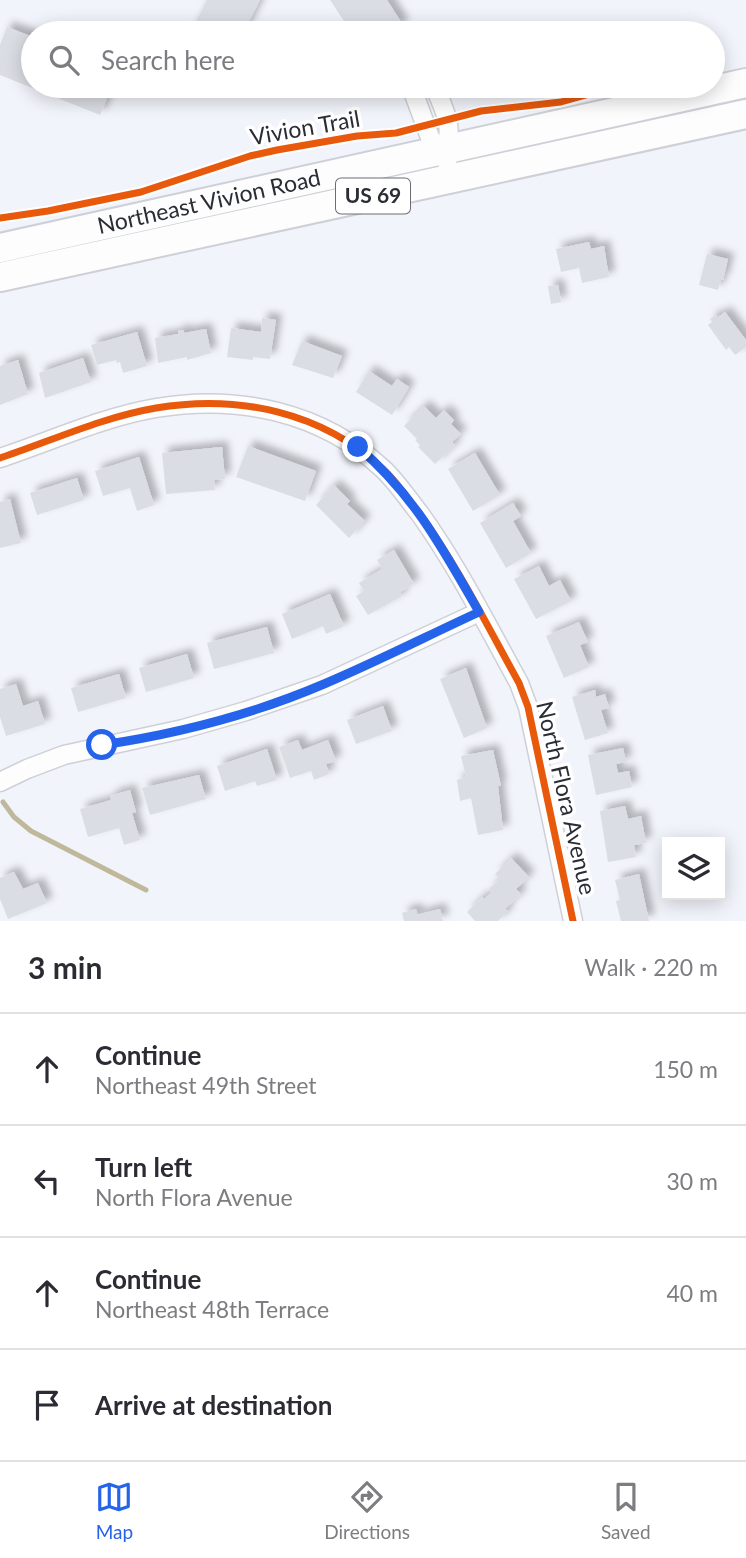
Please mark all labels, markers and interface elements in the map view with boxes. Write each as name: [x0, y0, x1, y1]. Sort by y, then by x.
search box: [21, 21, 725, 98]
icon: search: [45, 41, 83, 79]
text: Search here: [101, 44, 235, 76]
street label: Vivion Trail: [248, 104, 362, 150]
street label: Northeast Vivion Road: [94, 163, 323, 239]
road number: US 69: [336, 178, 410, 214]
route end: [342, 431, 373, 462]
street label: North Flora Avenue: [531, 698, 603, 897]
route start: [86, 729, 117, 760]
map controls: [662, 837, 725, 900]
button: layers: [662, 837, 725, 900]
text: 3 min: [28, 949, 102, 985]
text: Walk · 220 m: [584, 953, 718, 981]
text: Continue: [95, 1039, 201, 1071]
icon: ahead: [28, 1050, 66, 1088]
text: 150 m: [653, 1055, 718, 1083]
text: Northeast 49th Street: [95, 1071, 317, 1099]
text: Turn left: [95, 1151, 192, 1183]
icon: left: [28, 1162, 66, 1200]
text: 30 m: [667, 1167, 718, 1195]
text: North Flora Avenue: [95, 1183, 293, 1211]
text: Continue: [95, 1263, 201, 1295]
icon: ahead: [28, 1274, 66, 1312]
text: 40 m: [667, 1279, 718, 1307]
text: Northeast 48th Terrace: [95, 1295, 329, 1323]
icon: arrive: [28, 1386, 66, 1424]
text: Arrive at destination: [95, 1389, 332, 1421]
tab: Map: [95, 1478, 133, 1543]
tab: Directions: [324, 1478, 410, 1543]
tab: Saved: [601, 1478, 651, 1543]

